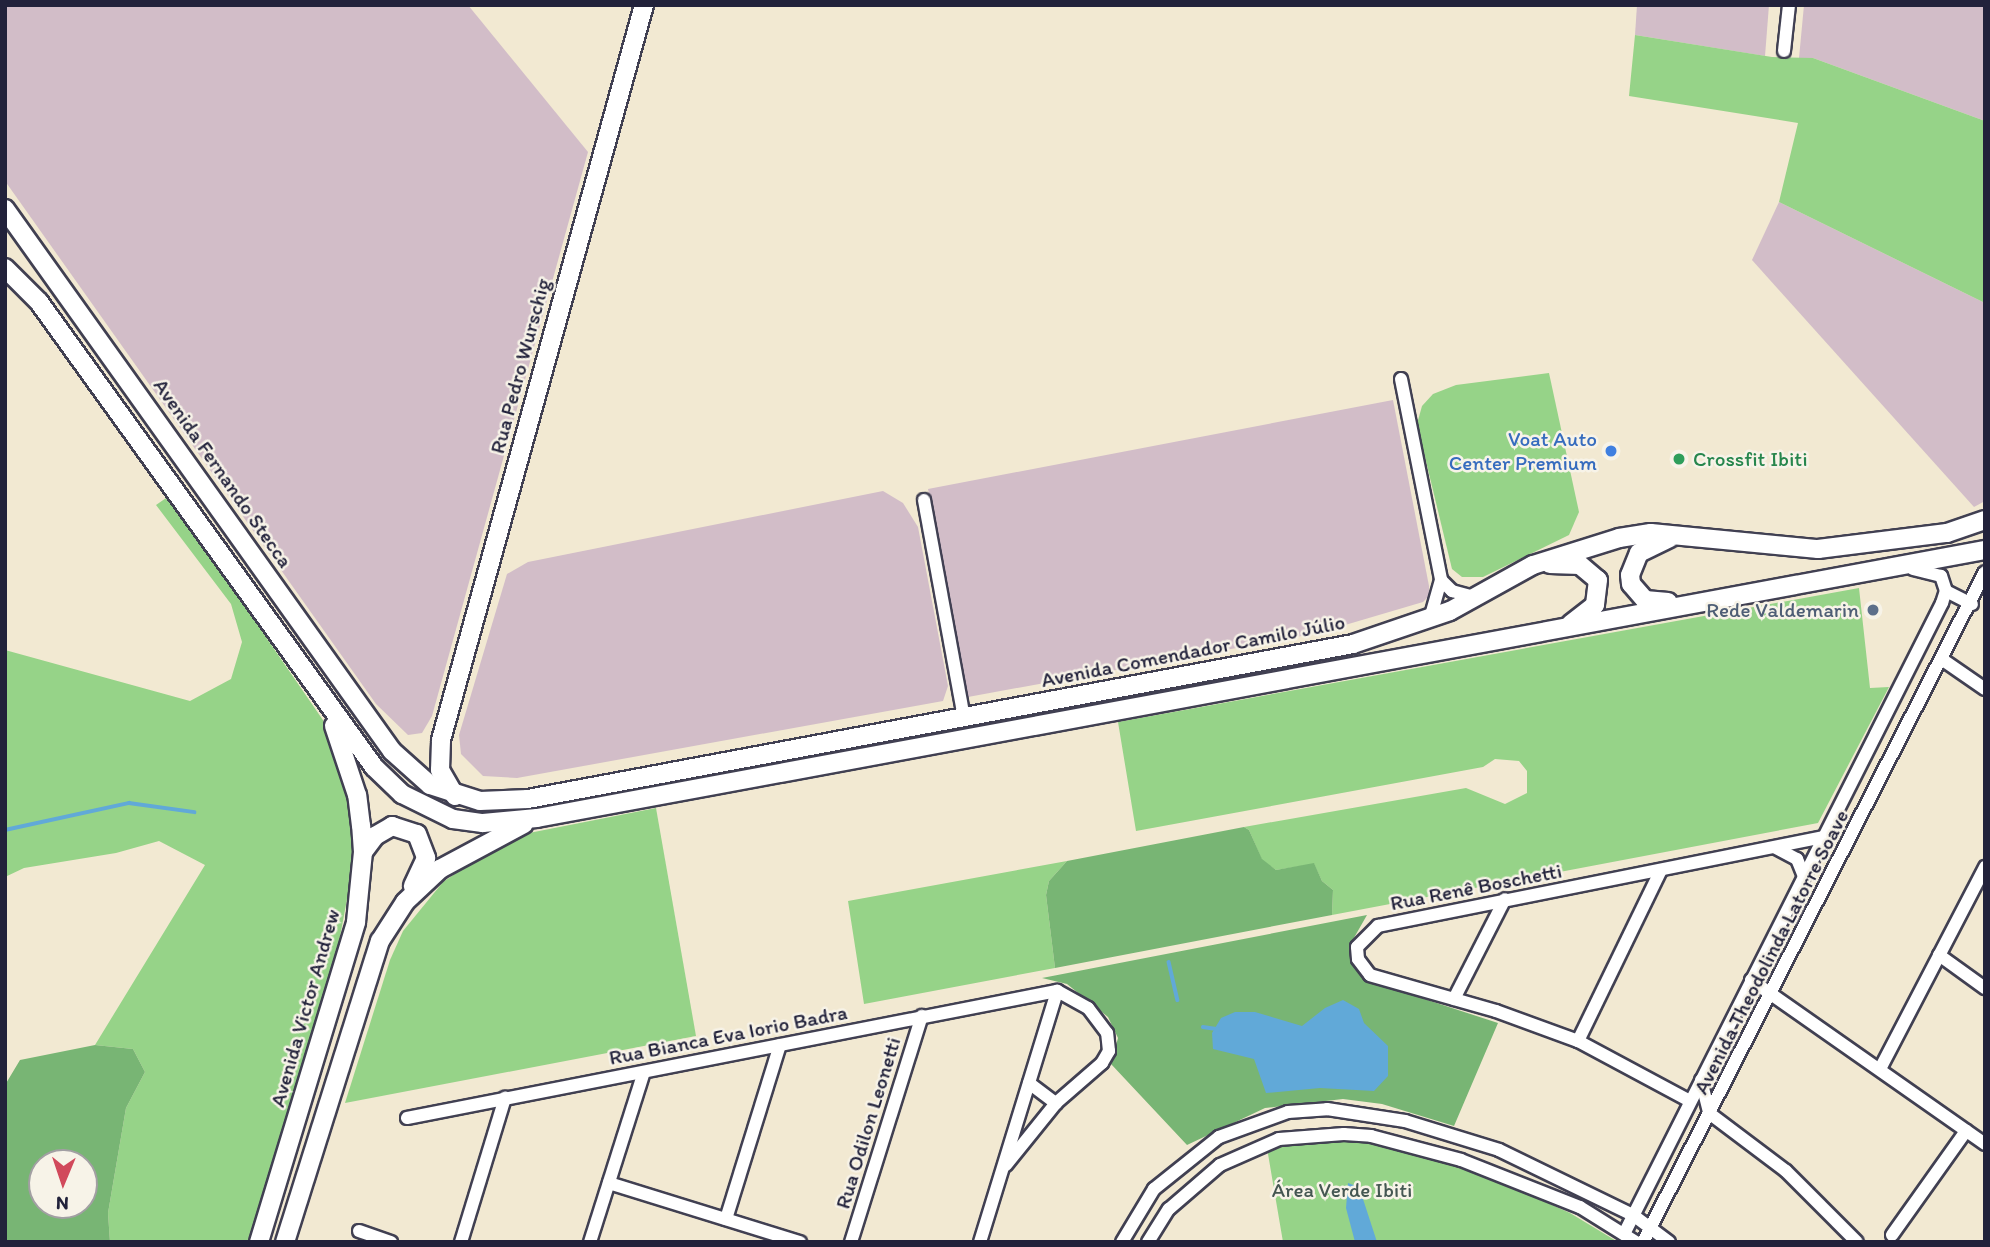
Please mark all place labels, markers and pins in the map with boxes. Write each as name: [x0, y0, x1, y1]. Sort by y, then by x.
place label: Voat Auto Center Premium: [1449, 426, 1597, 476]
marker: Voat Auto Center Premium: [1603, 443, 1619, 459]
place label: Crossfit Ibiti: [1693, 446, 1808, 472]
marker: Crossfit Ibiti: [1671, 451, 1687, 467]
place label: Rede Valdemarin: [1707, 597, 1859, 623]
marker: Rede Valdemarin: [1865, 602, 1881, 618]

